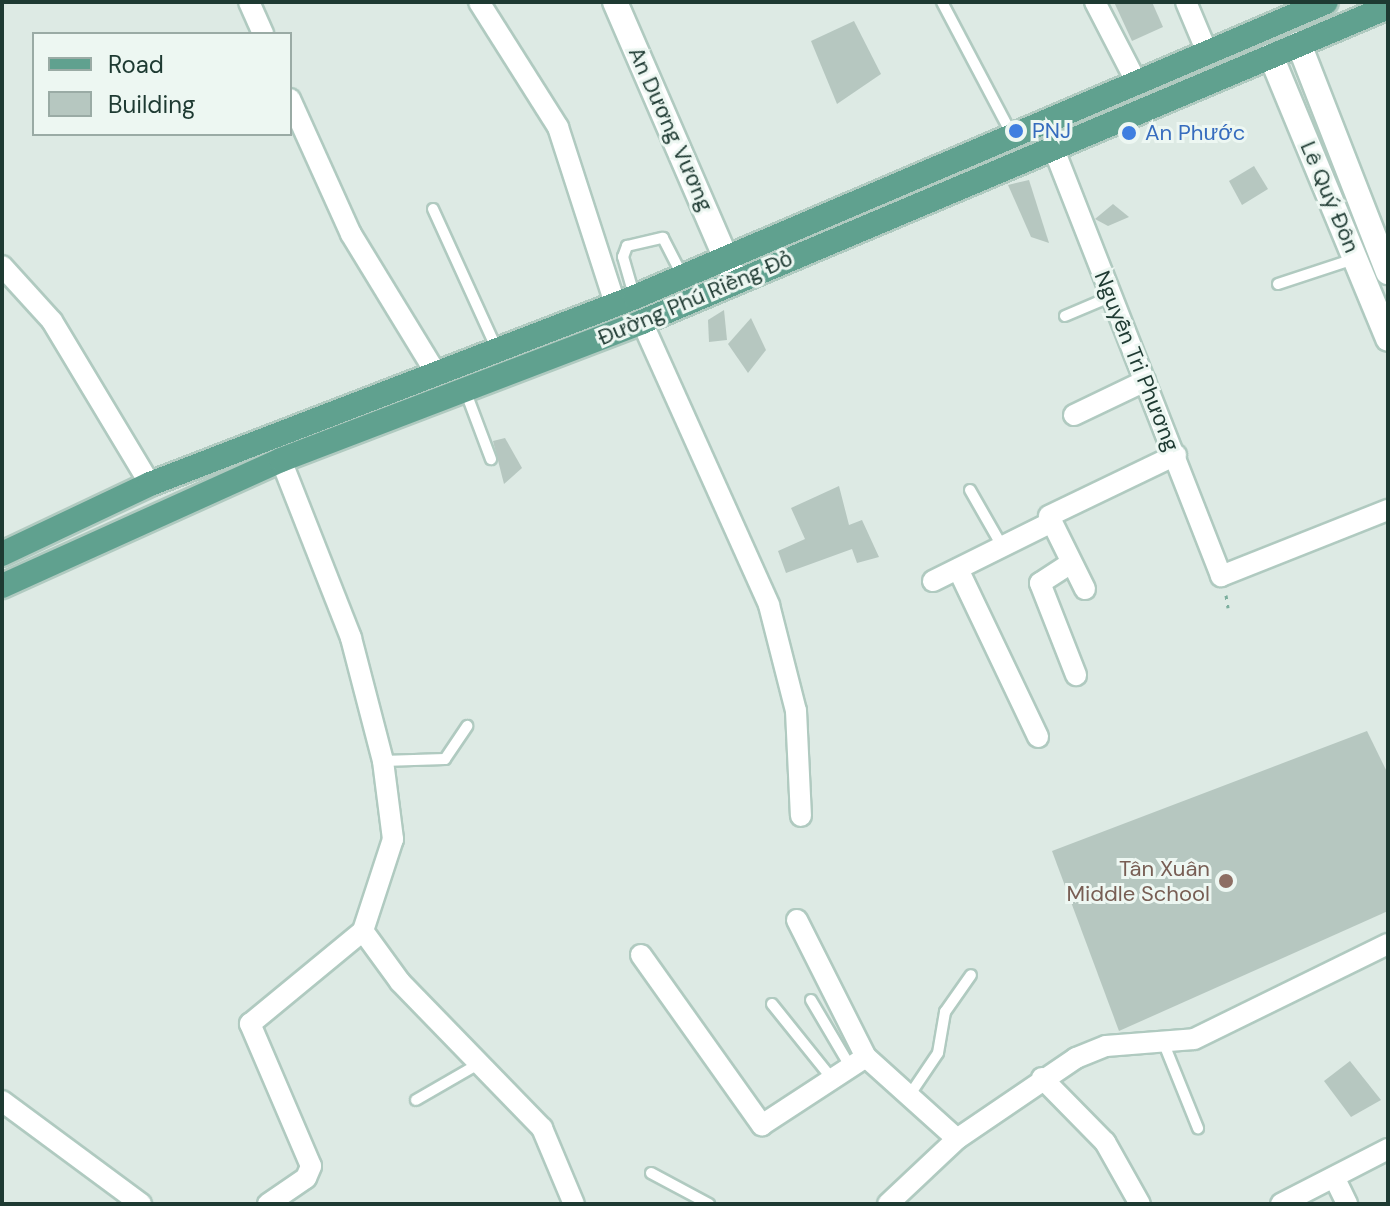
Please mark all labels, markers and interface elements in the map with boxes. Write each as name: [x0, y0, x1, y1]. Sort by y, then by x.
legend: [32, 32, 292, 136]
street label: An Dương Vương: [623, 43, 719, 215]
text: Road: [108, 49, 164, 80]
text: Building: [108, 89, 195, 120]
place label: PNJ: [1032, 118, 1071, 144]
place label: An Phước: [1145, 120, 1245, 146]
marker: PNJ: [1007, 122, 1025, 140]
marker: An Phước: [1120, 124, 1138, 142]
street label: Lê Quý Đôn: [1295, 137, 1365, 257]
street label: Đường Phú Riềng Đỏ: [594, 245, 796, 351]
street label: Nguyễn Tri Phương: [1089, 267, 1185, 455]
place label: Tân Xuân Middle School: [1066, 855, 1210, 906]
marker: Tân Xuân Middle School: [1217, 872, 1235, 890]

